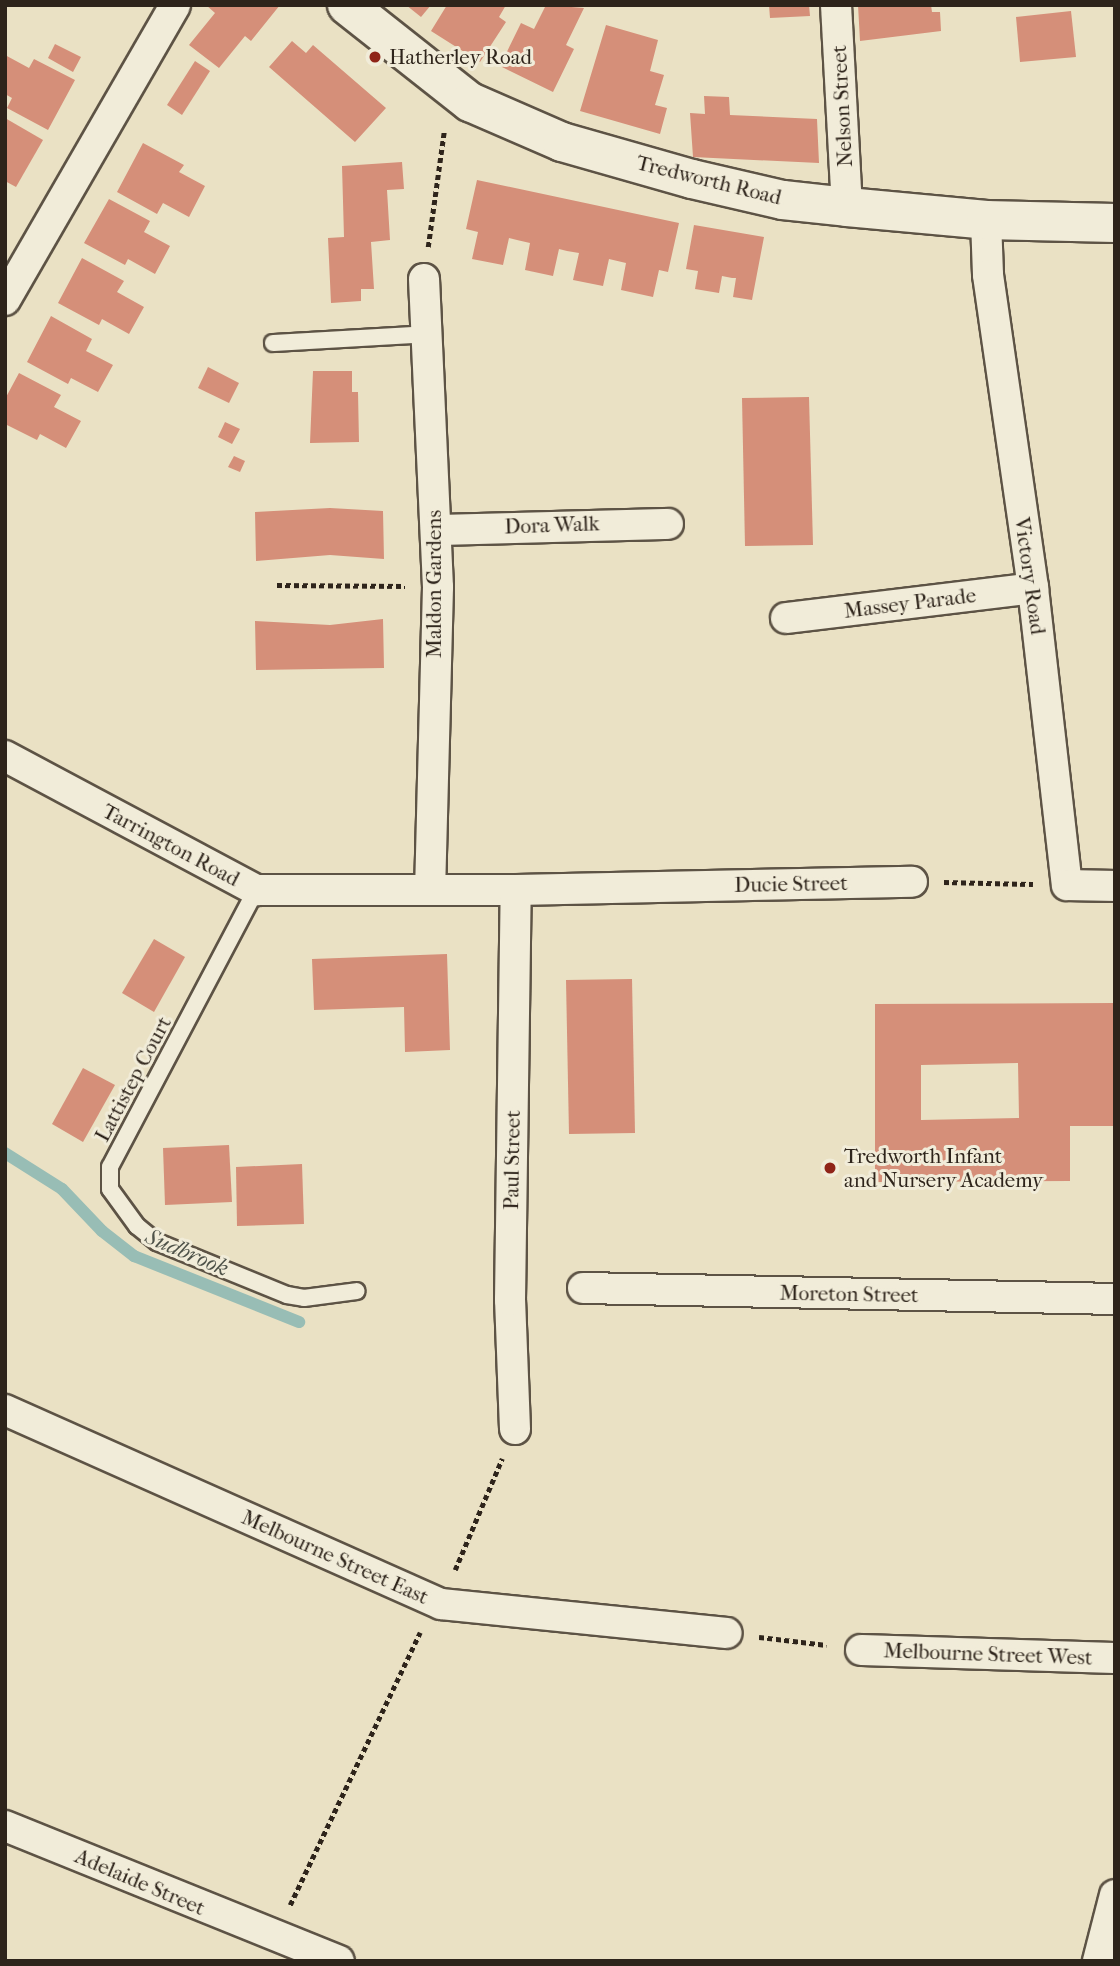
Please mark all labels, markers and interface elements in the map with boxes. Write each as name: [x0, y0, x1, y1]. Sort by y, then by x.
place label: Hatherley Road: [389, 44, 532, 70]
street label: Nelson Street: [826, 44, 858, 168]
marker: Hatherley Road: [367, 49, 383, 65]
street label: Tredworth Road: [634, 150, 784, 210]
street label: Maldon Gardens: [421, 510, 447, 658]
street label: Dora Walk: [504, 511, 600, 539]
street label: Victory Road: [1009, 516, 1051, 636]
street label: Massey Parade: [843, 582, 977, 624]
street label: Tarrington Road: [98, 798, 244, 892]
street label: Ducie Street: [734, 870, 848, 898]
street label: Lattistep Court: [89, 1012, 177, 1146]
street label: Paul Street: [499, 1110, 525, 1210]
place label: Tredworth Infant and Nursery Academy: [844, 1143, 1043, 1193]
marker: Tredworth Infant and Nursery Academy: [822, 1160, 838, 1176]
water label: Sudbrook: [141, 1223, 233, 1283]
street label: Moreton Street: [779, 1280, 919, 1308]
street label: Melbourne Street East: [238, 1504, 432, 1610]
street label: Melbourne Street West: [883, 1638, 1093, 1670]
street label: Adelaide Street: [71, 1843, 209, 1921]

